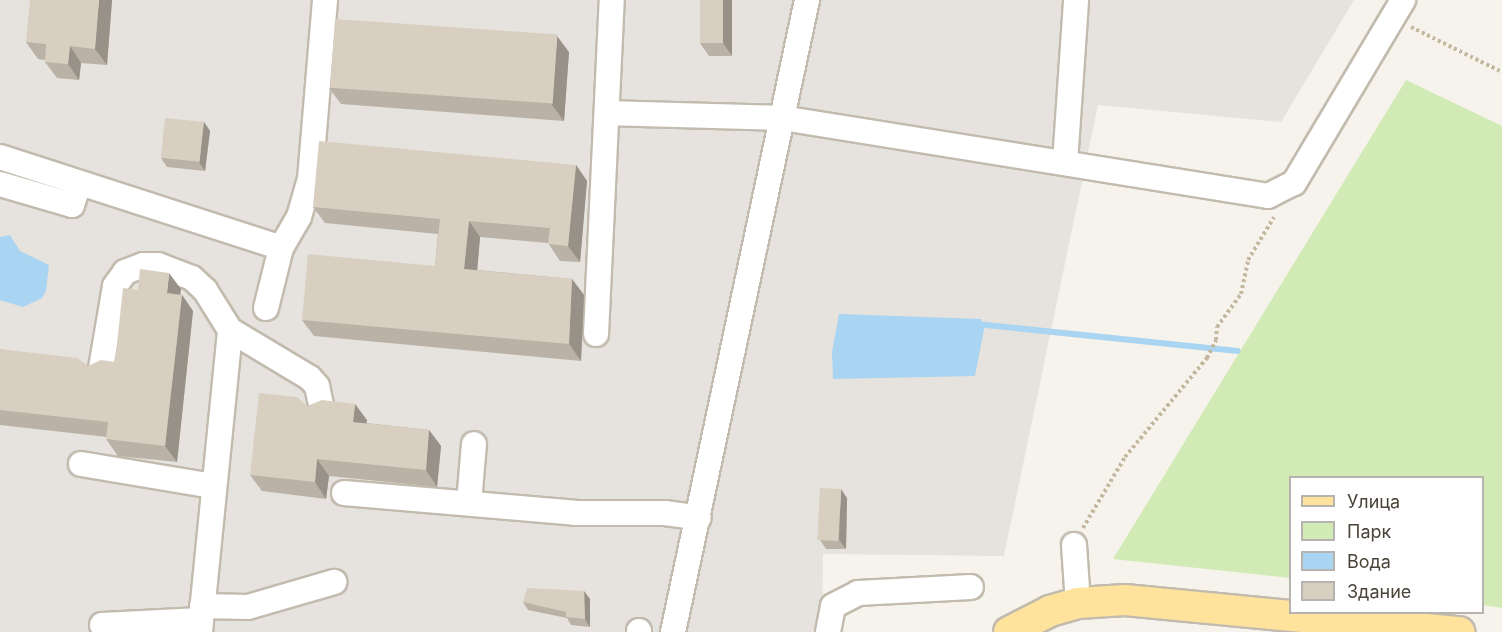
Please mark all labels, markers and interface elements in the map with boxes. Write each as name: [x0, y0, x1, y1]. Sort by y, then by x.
legend: [1289, 476, 1484, 614]
text: Улица: [1347, 491, 1400, 512]
text: Парк: [1347, 521, 1391, 542]
text: Вода: [1347, 551, 1391, 572]
text: Здание: [1347, 581, 1411, 602]

